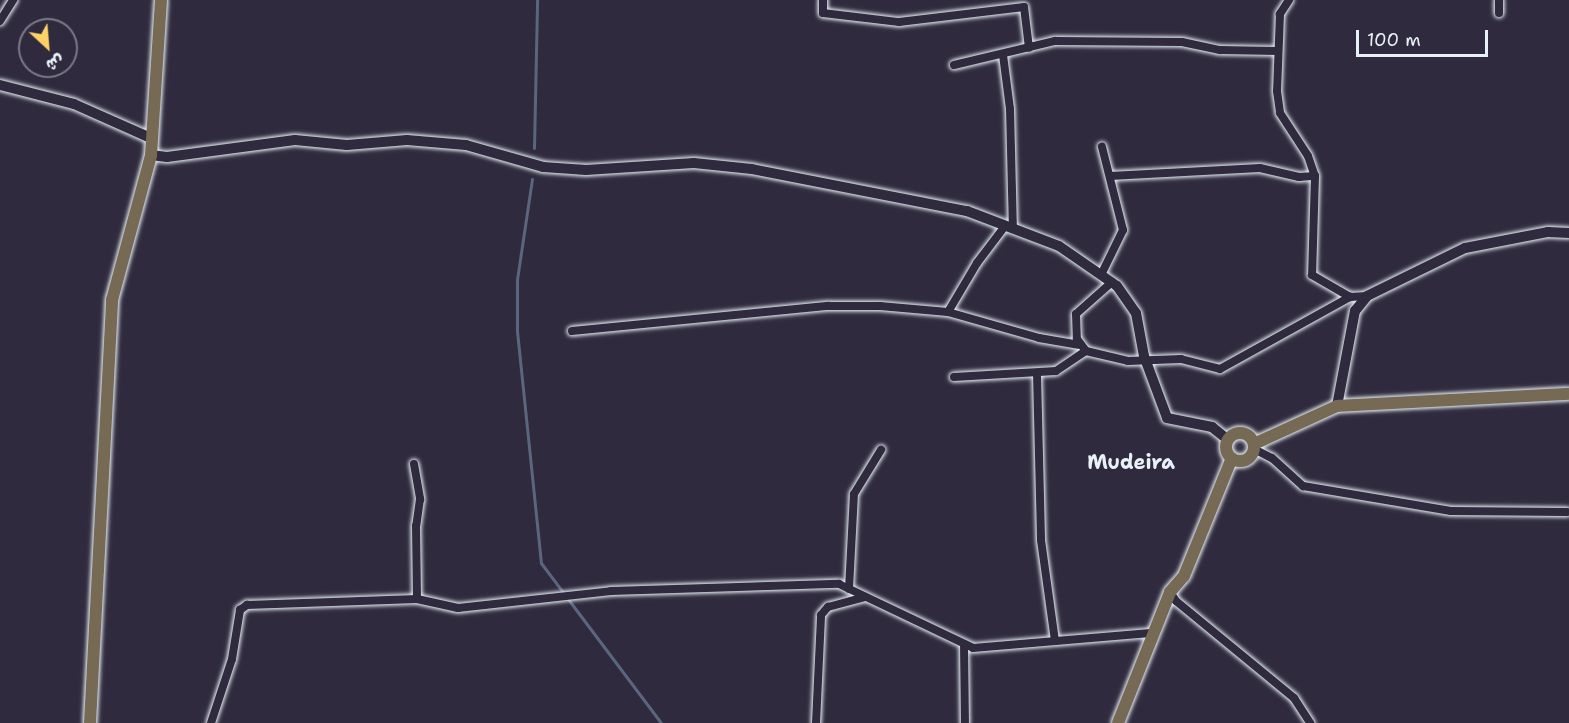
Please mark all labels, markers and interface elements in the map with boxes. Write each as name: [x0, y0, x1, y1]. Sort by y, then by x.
north arrow: [18, 18, 78, 78]
scale bar: [1359, 18, 1491, 56]
text: 100 m: [1367, 28, 1421, 52]
text: ش: [43, 50, 68, 76]
district label: Mudeira: [1087, 450, 1175, 474]

